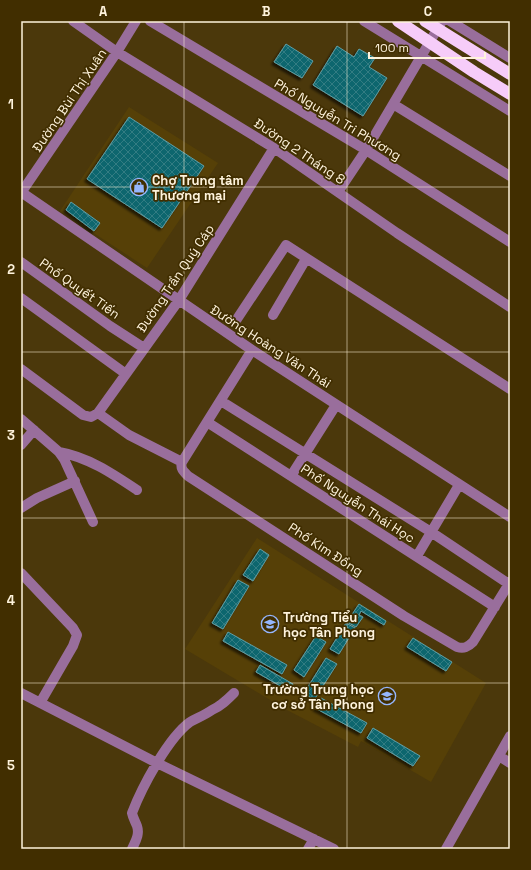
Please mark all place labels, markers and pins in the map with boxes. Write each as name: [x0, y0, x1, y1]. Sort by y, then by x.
place label: Chợ Trung tâm Thương mại: [152, 172, 244, 204]
shop icon: Chợ Trung tâm Thương mại: [129, 177, 149, 197]
place label: Trường Tiểu học Tân Phong: [283, 609, 375, 641]
school or university icon: Trường Tiểu học Tân Phong: [260, 614, 280, 634]
place label: Trường Trung học cơ sở Tân Phong: [263, 681, 374, 713]
school or university icon: Trường Trung học cơ sở Tân Phong: [377, 686, 397, 706]

